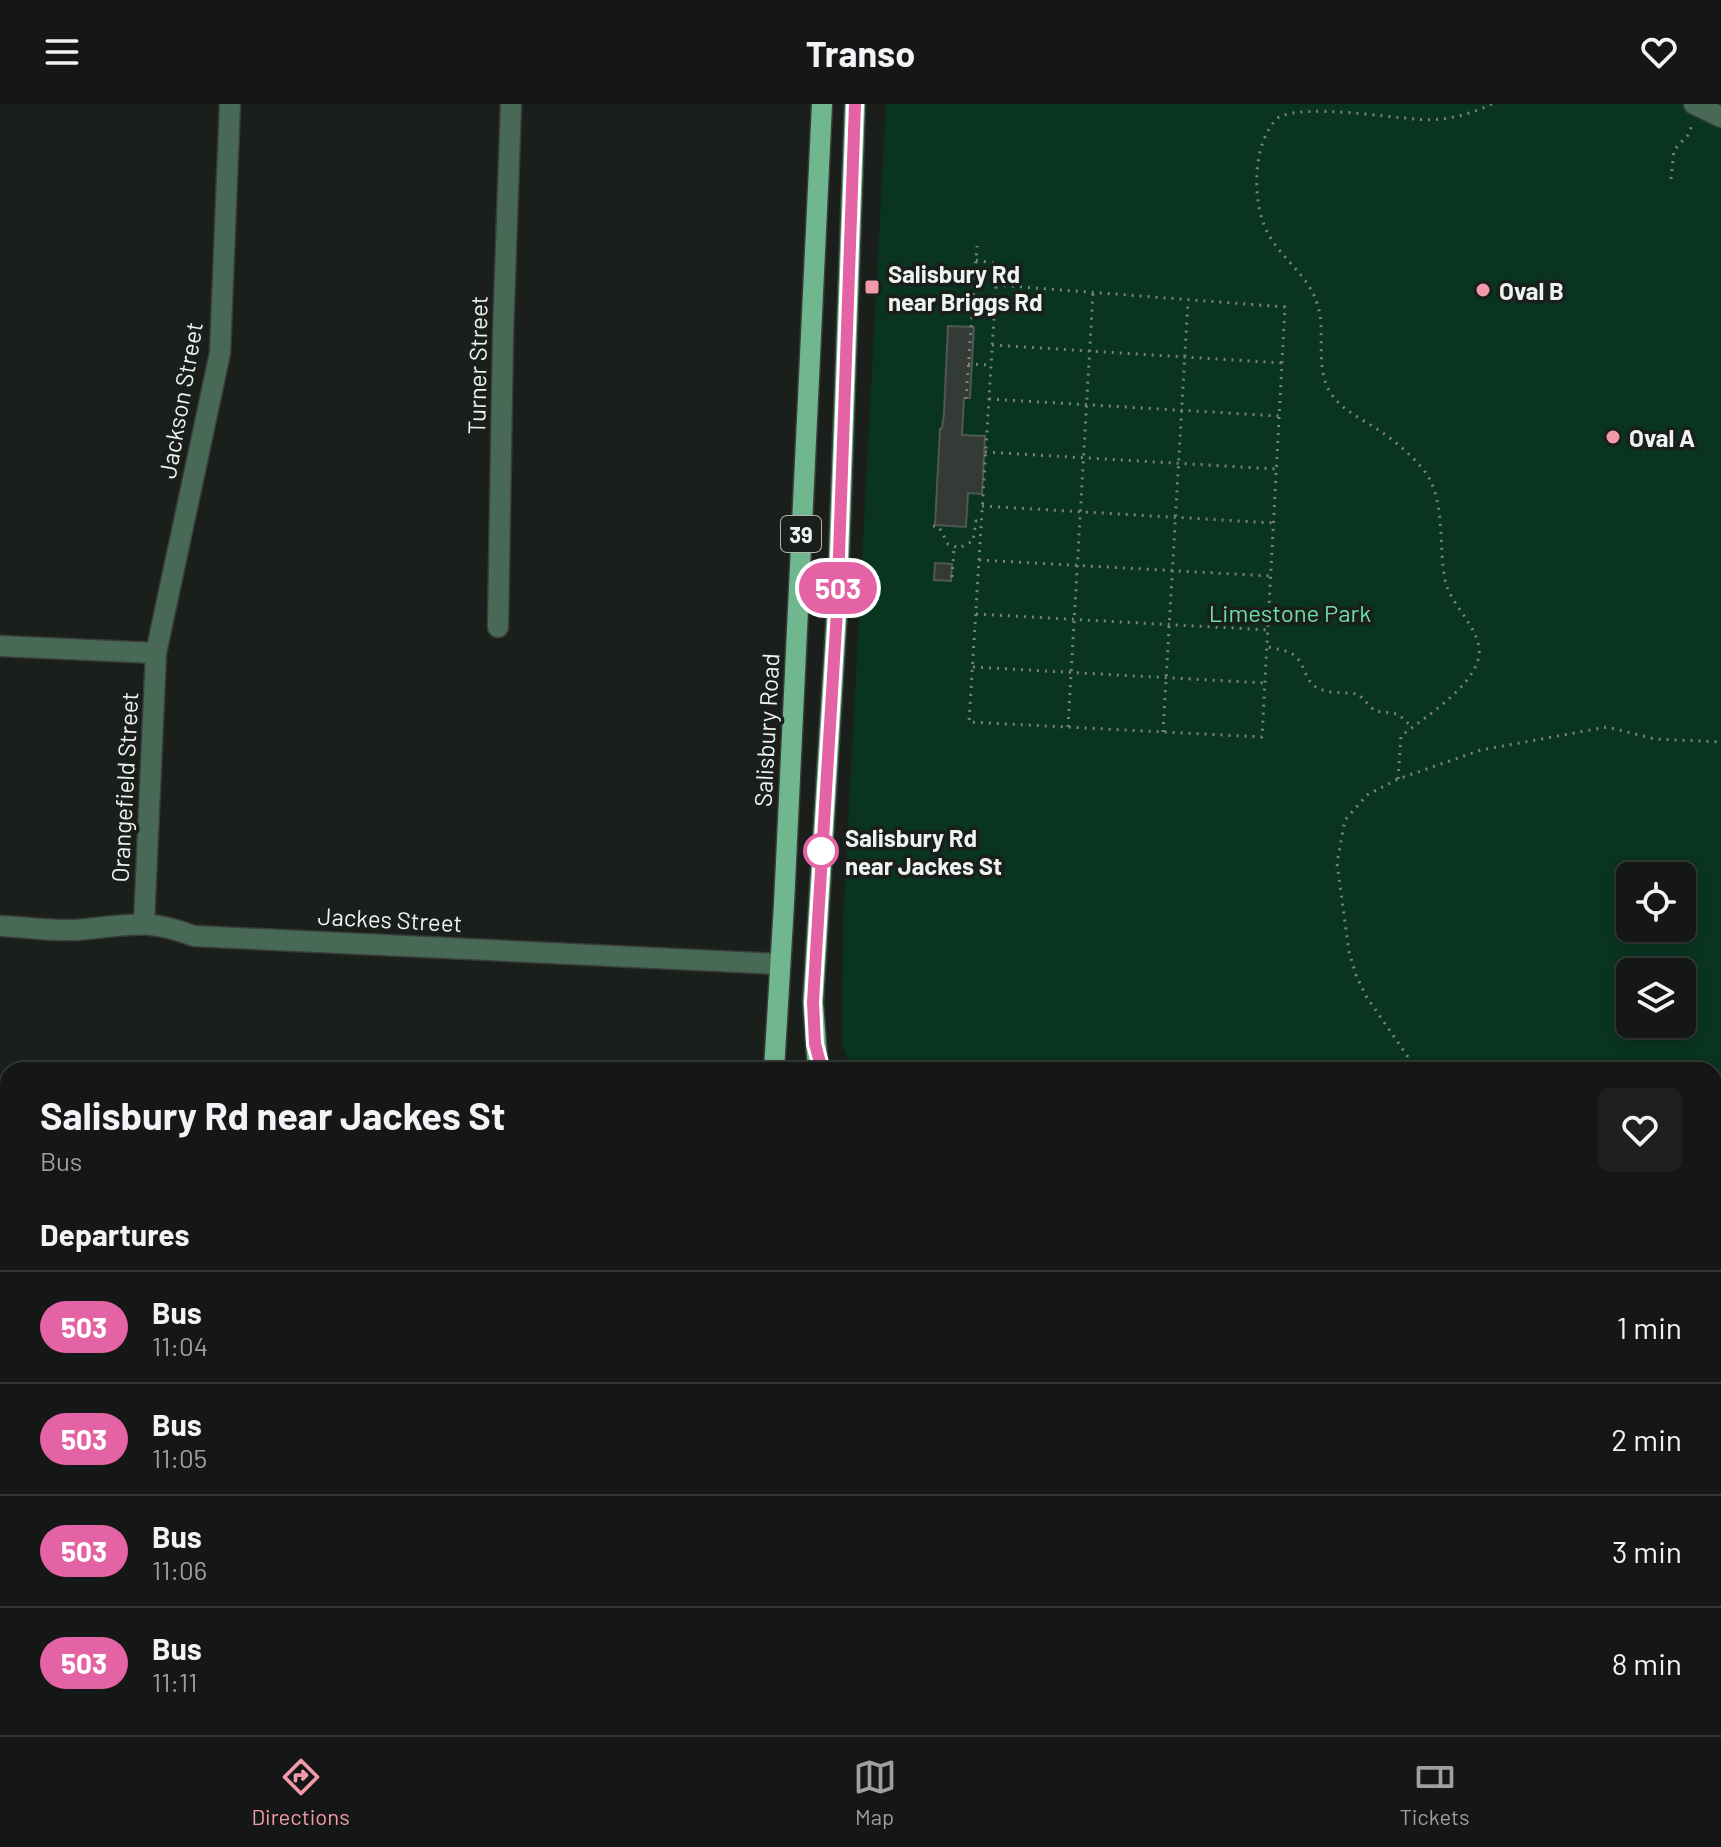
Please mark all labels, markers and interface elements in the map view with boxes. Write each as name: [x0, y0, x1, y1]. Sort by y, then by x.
icon: menu: [40, 30, 84, 74]
icon: heart: [1637, 30, 1681, 74]
text: Transo: [806, 31, 915, 74]
place label: Salisbury Rd near Briggs Rd: [888, 259, 1043, 316]
place label: Oval B: [1499, 276, 1564, 305]
marker: Salisbury Rd near Briggs Rd: [863, 278, 881, 296]
marker: Oval B: [1474, 281, 1492, 299]
street label: Turner Street: [461, 295, 493, 435]
street label: Jackson Street: [152, 319, 208, 481]
place label: Oval A: [1629, 423, 1695, 452]
marker: Oval A: [1604, 428, 1622, 446]
road number: 39: [781, 516, 821, 552]
line badge: 503: [792, 562, 884, 614]
text: 503: [815, 571, 861, 605]
park label: Limestone Park: [1209, 598, 1371, 627]
street label: Salisbury Road: [747, 652, 785, 808]
street label: Orangefield Street: [105, 691, 143, 883]
place label: Salisbury Rd near Jackes St: [845, 823, 1002, 880]
marker: Salisbury Rd near Jackes St: [804, 834, 838, 868]
map controls: [1616, 862, 1696, 1038]
button: locate: [1616, 862, 1696, 942]
street label: Jackes Street: [317, 901, 463, 937]
button: layers: [1616, 958, 1696, 1038]
button: heart: [1598, 1088, 1682, 1172]
text: Salisbury Rd near Jackes St: [40, 1092, 505, 1138]
text: Bus: [40, 1145, 82, 1176]
text: Departures: [40, 1216, 190, 1252]
text: Bus: [152, 1294, 202, 1330]
text: 1 min: [1617, 1309, 1682, 1345]
text: 503: [61, 1310, 107, 1344]
text: 11:04: [152, 1330, 208, 1361]
text: Bus: [152, 1406, 202, 1442]
text: 2 min: [1611, 1421, 1682, 1457]
text: 503: [61, 1422, 107, 1456]
text: 11:05: [152, 1442, 207, 1473]
text: Bus: [152, 1518, 202, 1554]
text: 3 min: [1612, 1533, 1682, 1569]
text: 503: [61, 1534, 107, 1568]
text: 11:06: [152, 1554, 207, 1585]
text: Bus: [152, 1630, 202, 1666]
text: 8 min: [1612, 1645, 1682, 1681]
text: 503: [61, 1646, 107, 1680]
text: 11:11: [152, 1666, 197, 1697]
tab: Directions: [251, 1755, 350, 1829]
tab: Map: [853, 1755, 897, 1829]
tab: Tickets: [1400, 1755, 1470, 1829]

